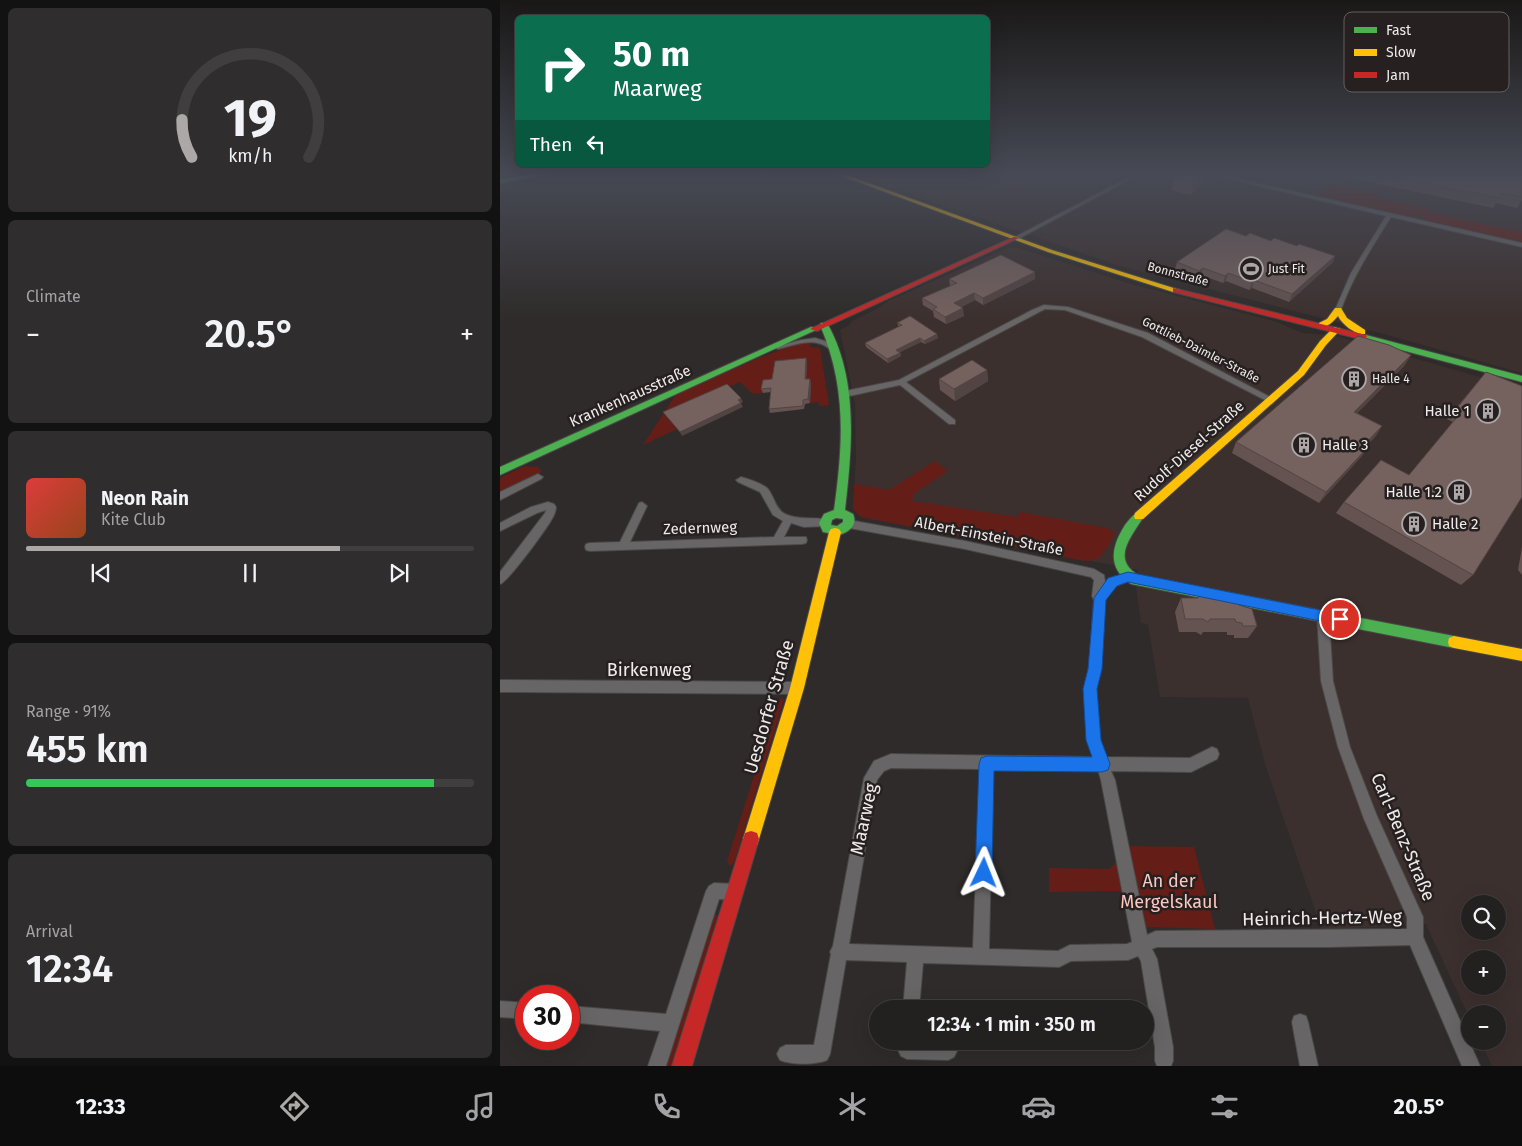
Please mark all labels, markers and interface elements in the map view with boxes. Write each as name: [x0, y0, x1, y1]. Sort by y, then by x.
legend: [1344, 12, 1509, 92]
text: Fast: [1386, 22, 1412, 39]
text: 50 m: [613, 33, 690, 75]
icon: right: [530, 35, 595, 100]
text: Slow: [1386, 44, 1416, 61]
text: Jam: [1386, 67, 1410, 84]
text: Maarweg: [613, 75, 702, 102]
text: 19: [223, 87, 277, 150]
icon: left: [582, 130, 610, 158]
text: Then: [530, 133, 572, 156]
text: km/h: [228, 145, 272, 167]
sports icon: Just Fit: [1238, 256, 1264, 282]
street label: Bonnstraße: [1146, 259, 1210, 289]
place label: Just Fit: [1268, 262, 1306, 276]
text: Climate: [26, 287, 81, 306]
text: 20.5°: [205, 311, 295, 357]
street label: Gottlieb-Daimler-Straße: [1140, 314, 1262, 386]
text: −: [26, 318, 40, 351]
text: +: [460, 318, 474, 351]
street label: Krankenhausstraße: [566, 361, 694, 431]
building icon: Halle 4: [1341, 366, 1367, 392]
place label: Halle 4: [1372, 372, 1410, 386]
street label: Rudolf-Diesel-Straße: [1130, 397, 1248, 505]
building icon: Halle 1: [1475, 398, 1501, 424]
place label: Halle 1: [1424, 402, 1470, 420]
building icon: Halle 3: [1291, 432, 1317, 458]
place label: Halle 3: [1322, 436, 1369, 454]
building icon: Halle 1.2: [1446, 479, 1472, 505]
place label: Halle 1.2: [1385, 483, 1442, 501]
text: Neon Rain: [101, 487, 189, 510]
text: Kite Club: [101, 510, 166, 529]
building icon: Halle 2: [1401, 511, 1427, 537]
street label: Albert-Einstein-Straße: [913, 513, 1065, 559]
place label: Halle 2: [1432, 515, 1479, 533]
street label: Zedernweg: [663, 518, 738, 538]
icon: previous: [87, 559, 115, 587]
icon: pause: [236, 559, 264, 587]
icon: next: [385, 559, 413, 587]
pin: [1319, 598, 1361, 640]
icon: arrive: [1326, 605, 1354, 633]
street label: Uesdorfer Straße: [739, 637, 799, 777]
street label: Birkenweg: [607, 659, 692, 681]
text: Range · 91%: [26, 702, 111, 721]
text: 455 km: [26, 726, 149, 772]
street label: Carl-Benz-Straße: [1366, 770, 1440, 904]
street label: Maarweg: [846, 781, 882, 857]
position arrow: [957, 846, 1009, 898]
park label: An der Mergelskaul: [1120, 870, 1218, 913]
map controls: [1461, 895, 1506, 1050]
button: search: [1461, 895, 1506, 940]
street label: Heinrich-Hertz-Weg: [1242, 906, 1403, 930]
text: Arrival: [26, 922, 73, 941]
text: 12:34: [26, 946, 113, 992]
button: +: [1461, 950, 1506, 995]
speed limit sign: 30: [515, 985, 580, 1050]
button: −: [1461, 1005, 1506, 1050]
text: 12:34 · 1 min · 350 m: [927, 1013, 1096, 1036]
icon: directions: [277, 1089, 312, 1124]
icon: music: [463, 1089, 498, 1124]
icon: phone: [649, 1089, 684, 1124]
icon: climate: [835, 1089, 870, 1124]
icon: car: [1021, 1089, 1056, 1124]
icon: filters: [1207, 1089, 1242, 1124]
text: 12:33: [76, 1093, 126, 1120]
text: 20.5°: [1394, 1093, 1446, 1120]

